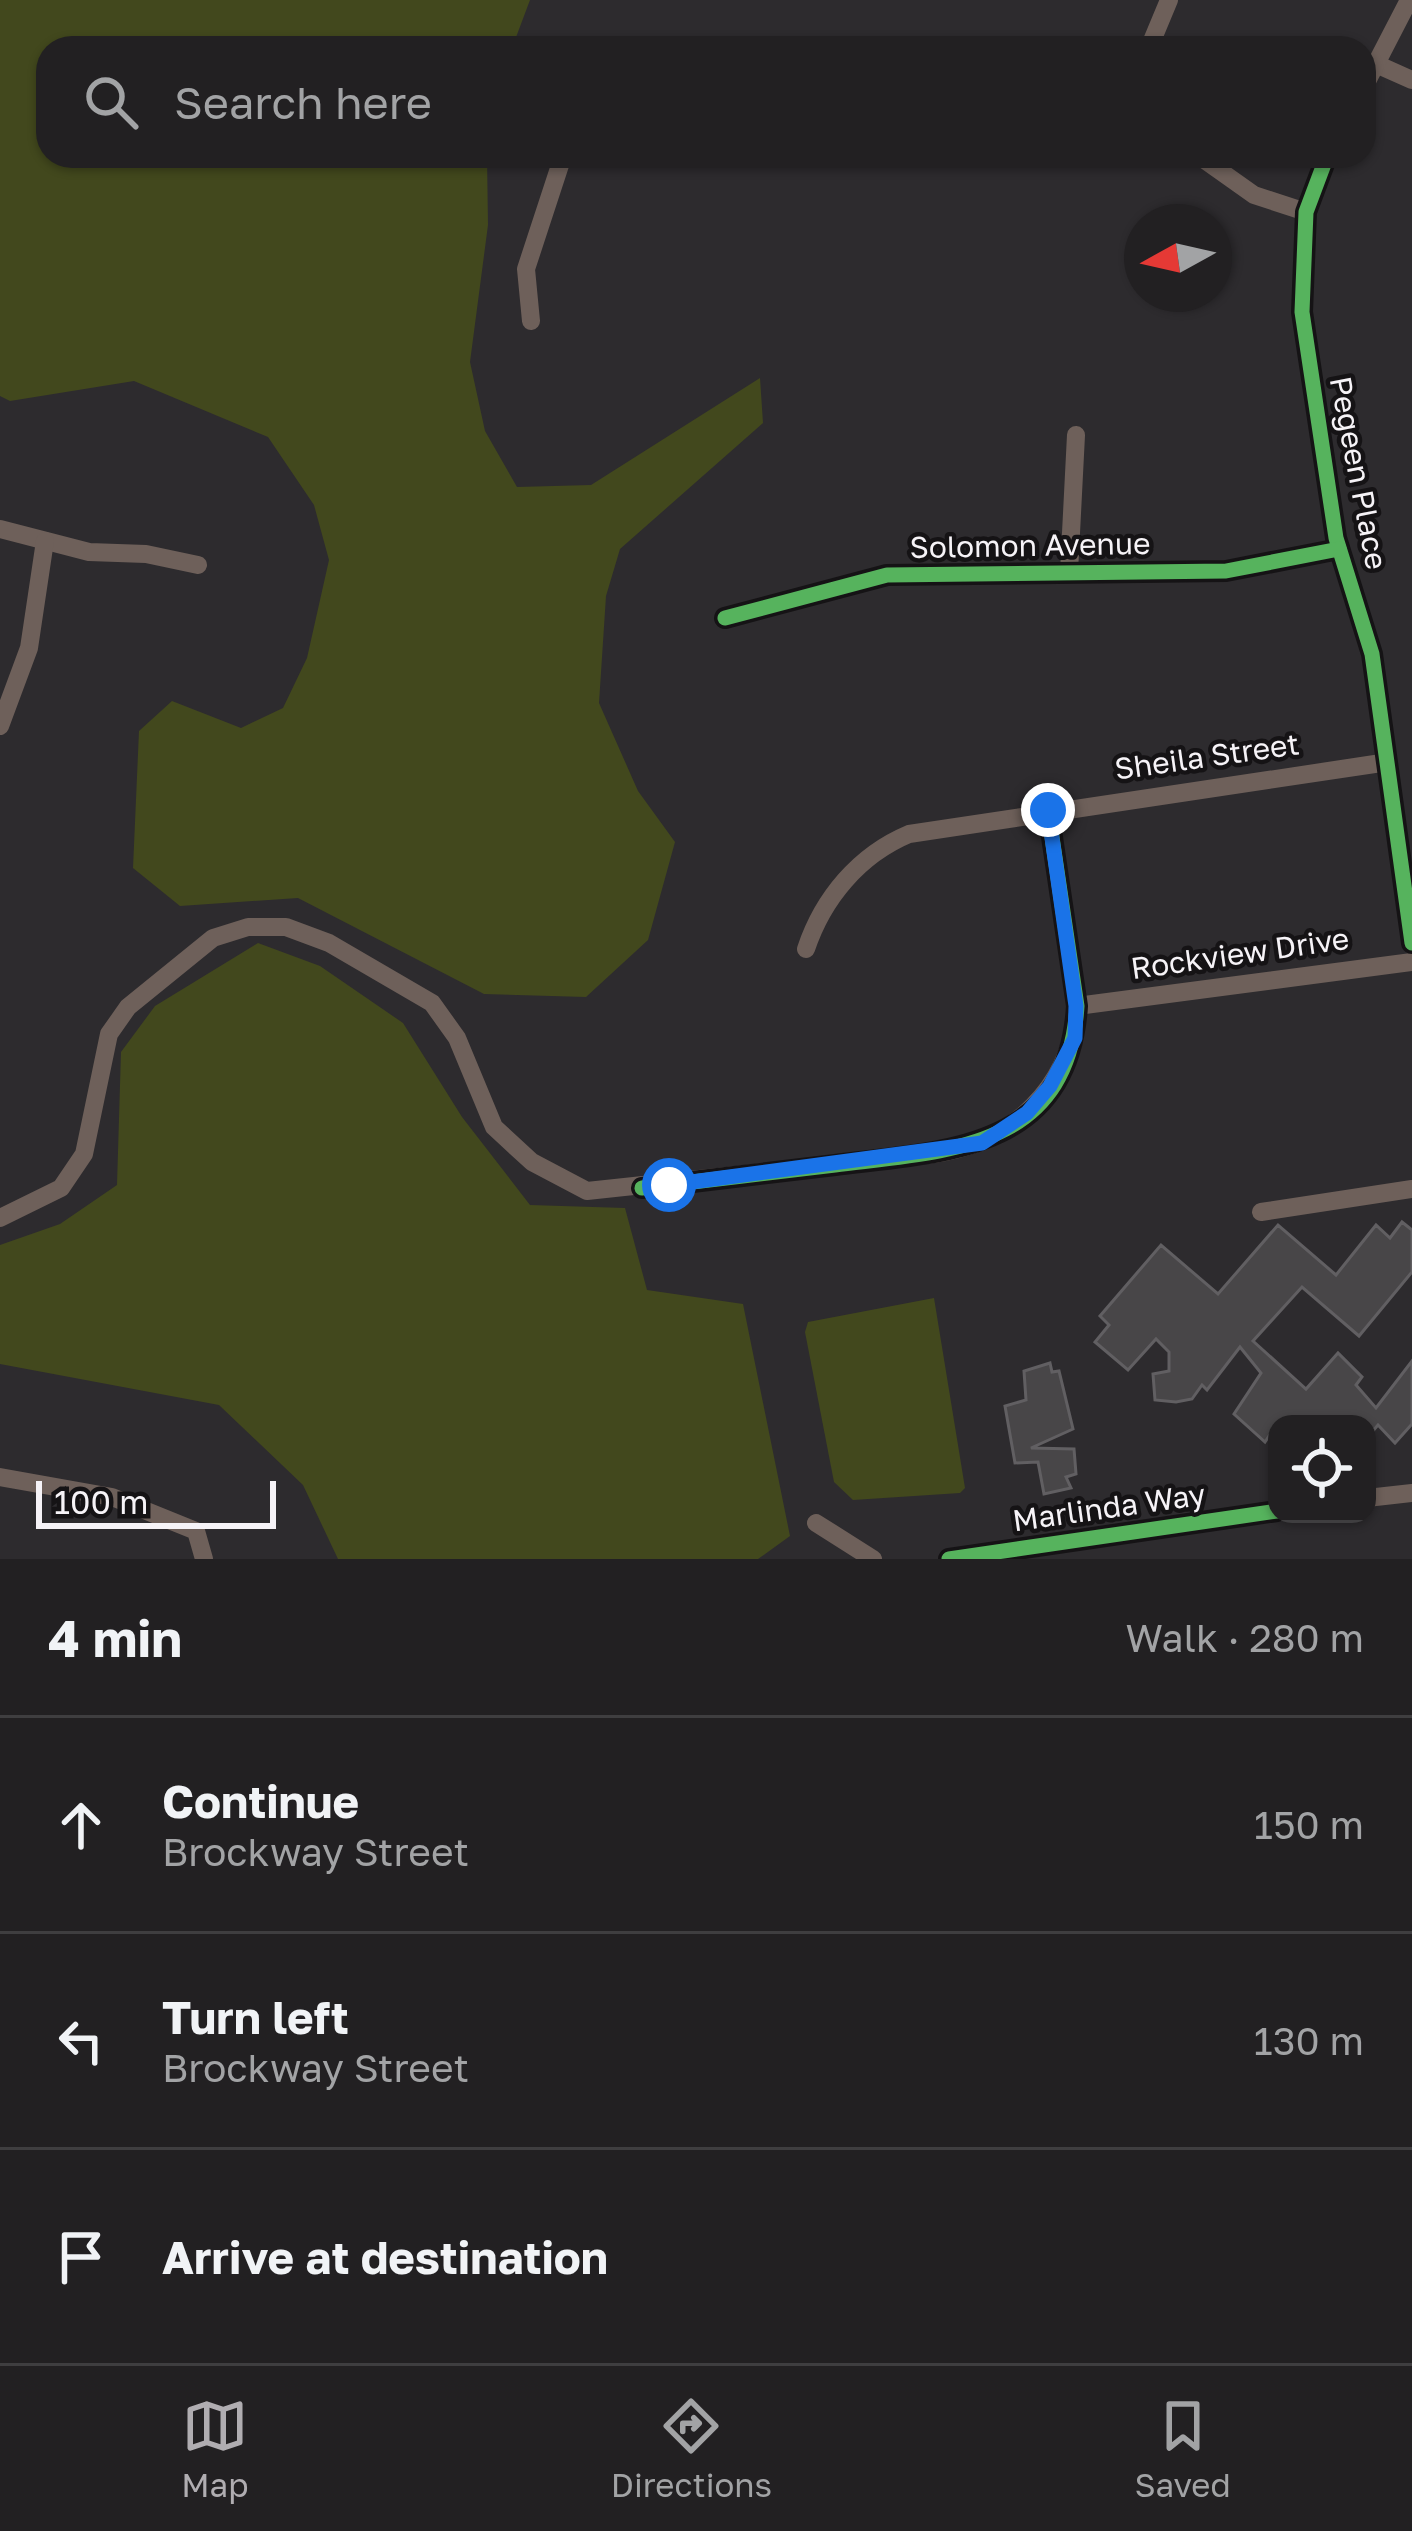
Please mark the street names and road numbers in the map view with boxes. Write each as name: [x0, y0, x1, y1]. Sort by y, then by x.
street label: Pegeen Place: [1323, 373, 1395, 572]
street label: Solomon Avenue: [909, 525, 1151, 565]
street label: Sheila Street: [1112, 725, 1301, 787]
street label: Rockview Drive: [1129, 920, 1351, 986]
street label: Marlinda Way: [1010, 1476, 1208, 1538]

